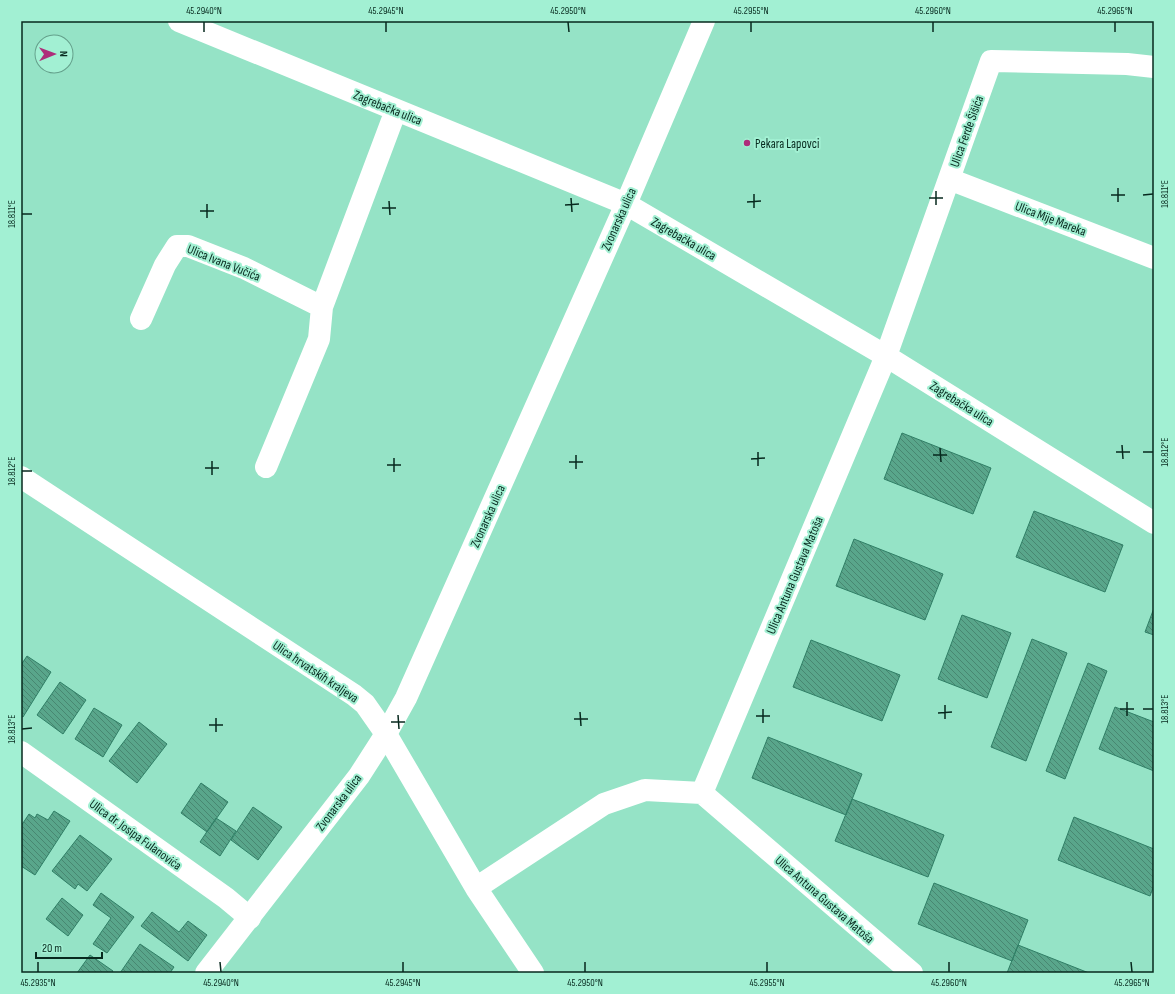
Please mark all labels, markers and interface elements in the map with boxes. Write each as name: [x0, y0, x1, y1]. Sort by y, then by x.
text: 45.2940°N: [186, 5, 222, 17]
text: 45.2945°N: [368, 5, 404, 17]
text: 45.2950°N: [550, 5, 586, 17]
text: 45.2955°N: [733, 5, 769, 17]
text: 45.2960°N: [915, 5, 951, 17]
text: 45.2965°N: [1097, 5, 1133, 17]
north arrow: [34, 34, 74, 74]
text: N: [57, 51, 70, 57]
street label: Zagrebačka ulica: [351, 87, 424, 129]
street label: Ulica Ferde Šišića: [946, 93, 987, 169]
place label: Pekara Lapovci: [755, 136, 819, 152]
marker: Pekara Lapovci: [742, 138, 752, 148]
text: 18.811°E: [1159, 180, 1171, 208]
street label: Zvonarska ulica: [598, 186, 640, 253]
street label: Ulica Mije Mareka: [1013, 198, 1088, 240]
text: 18.811°E: [6, 200, 18, 228]
street label: Zagrebačka ulica: [648, 214, 719, 264]
street label: Ulica Ivana Vučića: [185, 241, 263, 285]
street label: Zagrebačka ulica: [927, 378, 996, 430]
text: 18.812°E: [1159, 438, 1171, 466]
text: 18.812°E: [6, 457, 18, 485]
street label: Zvonarska ulica: [467, 483, 509, 550]
street label: Ulica Antuna Gustava Matoša: [763, 514, 827, 637]
street label: Ulica hrvatskih kraljeva: [270, 637, 361, 706]
text: 18.813°E: [1159, 695, 1171, 723]
text: 18.813°E: [6, 715, 18, 743]
street label: Zvonarska ulica: [312, 771, 365, 834]
street label: Ulica dr. Josipa Fulanovića: [86, 796, 185, 874]
street label: Ulica Antuna Gustava Matoša: [772, 852, 877, 947]
scale bar: [36, 934, 102, 960]
text: 20 m: [42, 941, 62, 956]
text: 45.2935°N: [20, 977, 56, 989]
text: 45.2940°N: [203, 977, 239, 989]
text: 45.2945°N: [385, 977, 421, 989]
text: 45.2950°N: [567, 977, 603, 989]
text: 45.2955°N: [749, 977, 785, 989]
text: 45.2960°N: [931, 977, 967, 989]
text: 45.2965°N: [1114, 977, 1150, 989]

